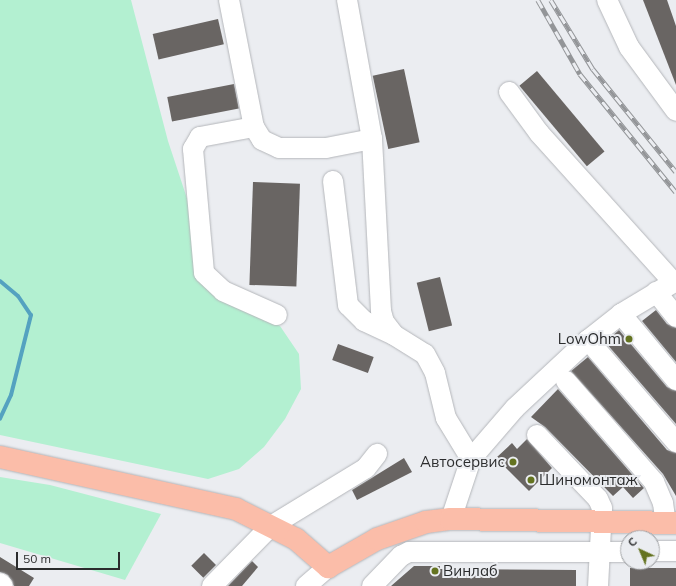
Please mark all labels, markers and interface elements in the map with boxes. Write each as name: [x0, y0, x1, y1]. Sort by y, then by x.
place label: LowOhm: [558, 330, 621, 348]
marker: LowOhm: [624, 334, 634, 344]
place label: Автосервис: [420, 453, 505, 471]
marker: Автосервис: [508, 457, 518, 467]
place label: Шиномонтаж: [539, 471, 638, 489]
marker: Шиномонтаж: [526, 475, 536, 485]
north arrow: [620, 530, 660, 570]
text: С: [625, 534, 640, 550]
scale bar: [18, 544, 122, 570]
text: 50 m: [23, 551, 51, 566]
place label: Винлаб: [443, 562, 498, 580]
marker: Винлаб: [430, 566, 440, 576]

